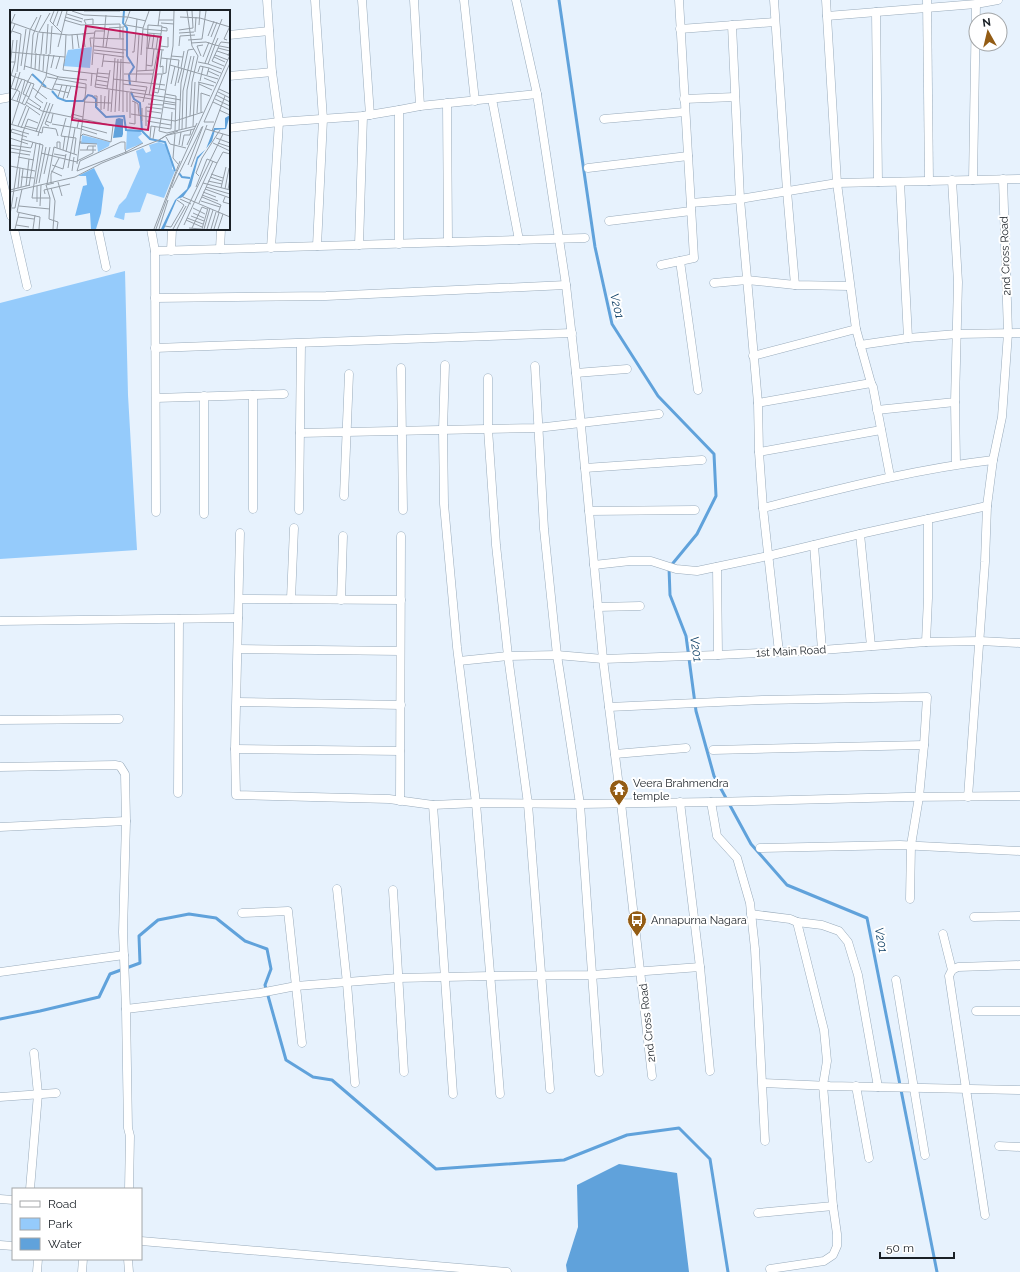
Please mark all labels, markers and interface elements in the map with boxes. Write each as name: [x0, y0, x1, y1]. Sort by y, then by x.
inset map: [10, 10, 230, 230]
north arrow: [968, 12, 1008, 52]
text: N: [982, 16, 992, 30]
street label: 2nd Cross Road: [998, 216, 1013, 296]
water label: V201: [607, 292, 627, 320]
water label: V201: [687, 635, 705, 663]
street label: 1st Main Road: [756, 643, 827, 660]
place label: Veera Brahmendra temple: [633, 777, 729, 803]
temple icon: Veera Brahmendra temple: [608, 778, 630, 806]
bus stop icon: Annapurna Nagara: [626, 909, 648, 937]
place label: Annapurna Nagara: [651, 914, 747, 927]
water label: V201: [872, 926, 890, 954]
street label: 2nd Cross Road: [637, 983, 658, 1063]
legend: [12, 1188, 142, 1260]
text: Road: [48, 1197, 77, 1211]
text: Park: [48, 1217, 73, 1231]
scale bar: [880, 1234, 954, 1260]
text: Water: [48, 1237, 82, 1251]
text: 50 m: [886, 1241, 914, 1255]

